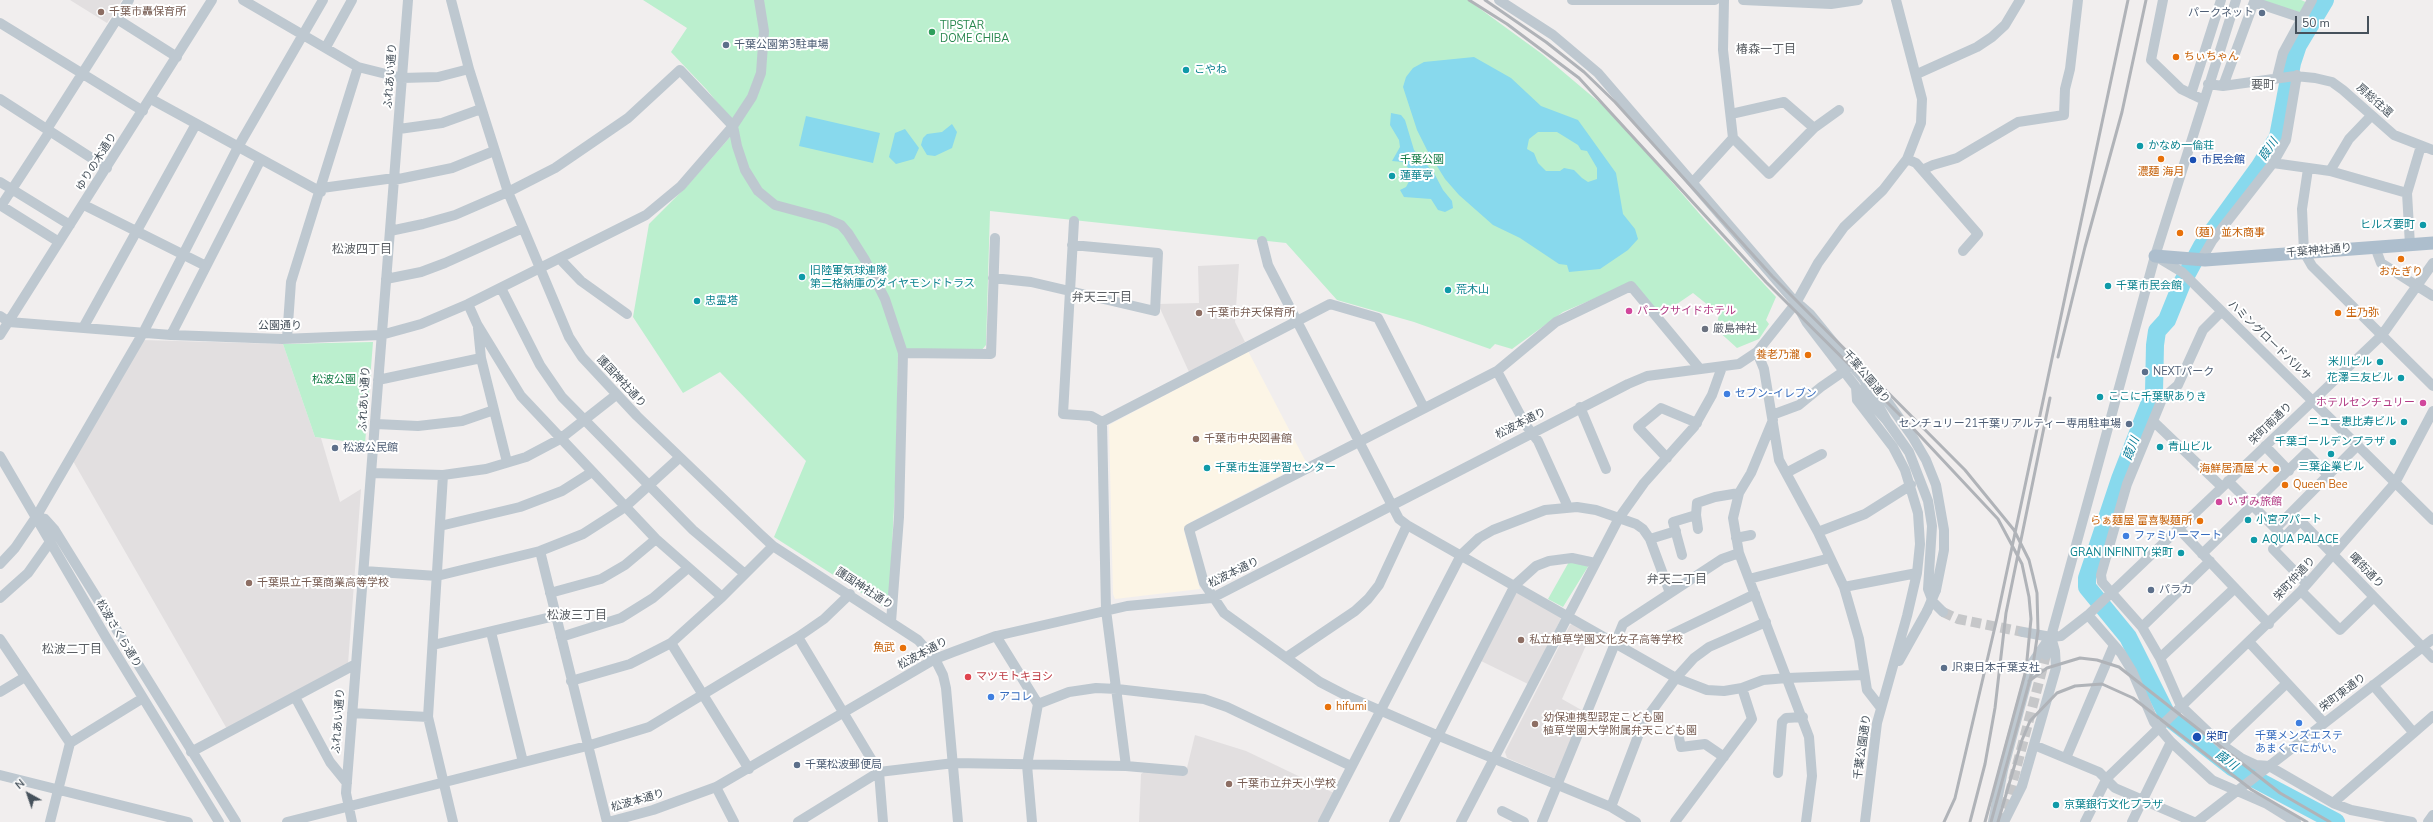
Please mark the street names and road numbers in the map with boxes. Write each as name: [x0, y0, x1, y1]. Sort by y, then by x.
street label: ふれあい通り: [382, 43, 400, 109]
street label: 房総往還: [2353, 81, 2395, 121]
street label: ゆりの木通り: [74, 131, 120, 193]
street label: 千葉神社通り: [2286, 242, 2352, 260]
street label: ハミングロードパルサ: [2225, 298, 2313, 384]
street label: 公園通り: [258, 319, 302, 333]
street label: 千葉公園通り: [1840, 347, 1892, 407]
street label: 護国神社通り: [594, 353, 648, 411]
street label: ふれあい通り: [357, 366, 373, 432]
street label: 栄町南通り: [2247, 400, 2295, 448]
street label: 松波本通り: [1494, 406, 1548, 442]
street label: 曙街通り: [2346, 551, 2386, 591]
street label: 栄町仲通り: [2271, 554, 2319, 604]
street label: 松波本通り: [1206, 555, 1262, 591]
street label: 護国神社通り: [833, 565, 895, 613]
street label: 松波さくら通り: [93, 598, 143, 670]
street label: 松波本通り: [896, 635, 950, 673]
street label: 栄町東通り: [2317, 671, 2369, 715]
street label: ふれあい通り: [330, 688, 348, 754]
street label: 千葉公園通り: [1852, 713, 1874, 781]
street label: 松波本通り: [610, 787, 666, 815]

